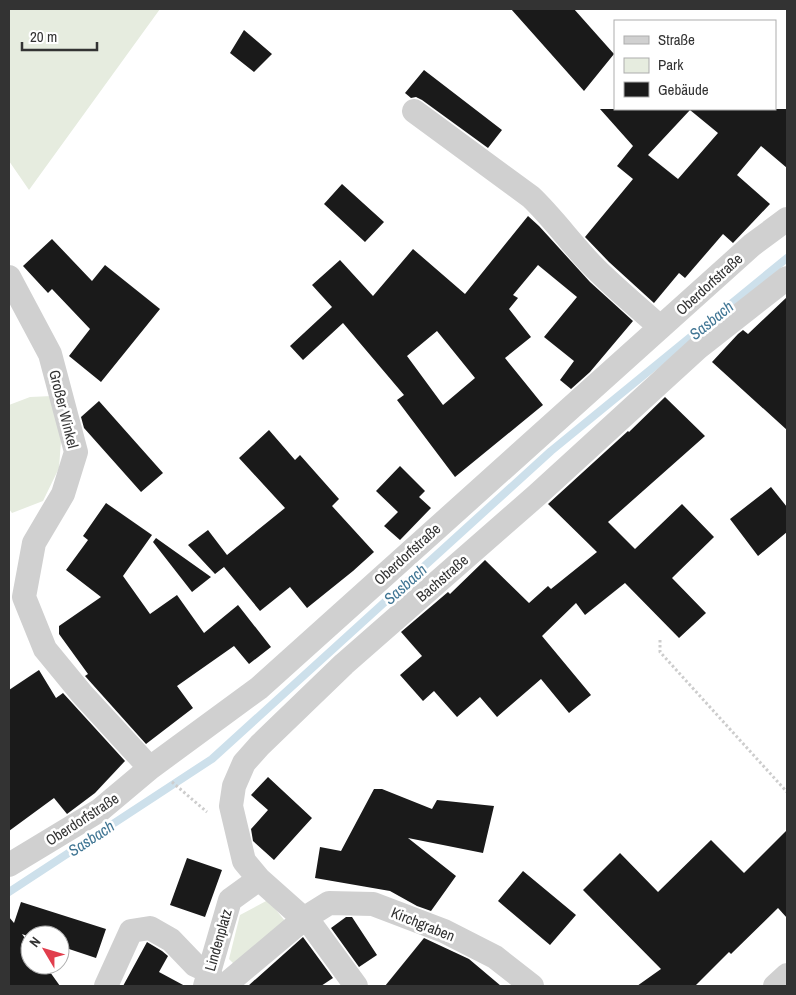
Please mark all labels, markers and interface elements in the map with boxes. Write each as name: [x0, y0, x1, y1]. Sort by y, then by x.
scale bar: [22, 20, 98, 52]
legend: [614, 20, 776, 110]
text: 20 m: [30, 26, 57, 47]
text: Straße: [658, 29, 695, 50]
text: Park: [658, 54, 684, 75]
text: Gebäude: [658, 79, 709, 100]
street label: Oberdorfstraße: [671, 248, 747, 320]
water label: Sasbach: [684, 295, 738, 345]
street label: Großer Winkel: [44, 368, 84, 450]
street label: Oberdorfstraße: [369, 518, 445, 590]
street label: Bachstraße: [411, 549, 473, 607]
water label: Sasbach: [379, 559, 431, 609]
street label: Oberdorfstraße: [41, 787, 123, 851]
water label: Sasbach: [64, 815, 118, 861]
street label: Kirchgraben: [388, 902, 458, 946]
street label: Lindenplatz: [199, 907, 237, 973]
north arrow: [20, 925, 70, 975]
text: N: [25, 933, 44, 951]

